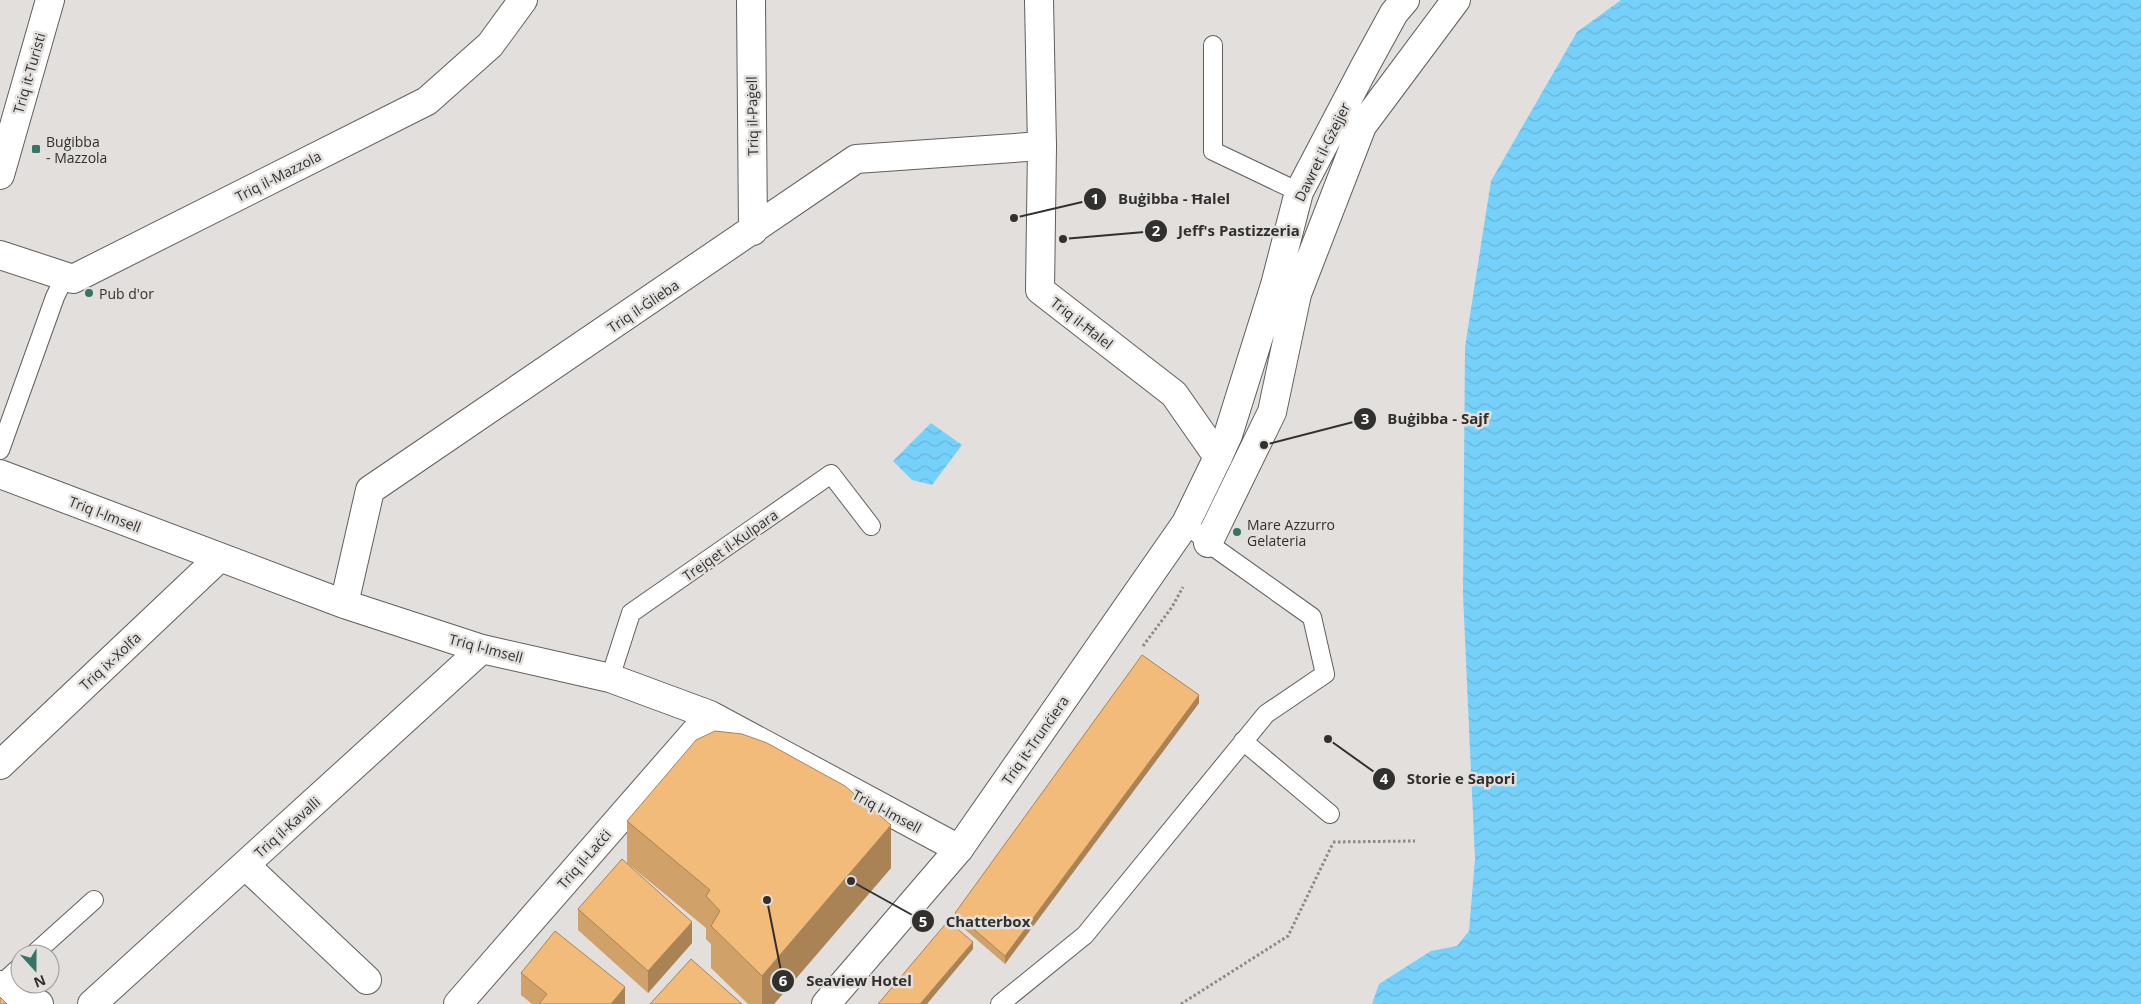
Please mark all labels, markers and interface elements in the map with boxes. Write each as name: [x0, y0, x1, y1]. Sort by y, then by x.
street label: Triq it-Turisti: [8, 31, 50, 115]
street label: Triq il-Paġell: [742, 76, 762, 156]
street label: Dawret il-Gżejjer: [1290, 99, 1354, 205]
place label: Buġibba - Mazzola: [46, 132, 107, 167]
marker: Buġibba - Mazzola: [30, 143, 42, 155]
street label: Triq il-Mazzola: [232, 146, 324, 206]
callout: Buġibba - Ħalel: [1083, 184, 1240, 214]
text: 1: [1091, 188, 1099, 208]
text: Buġibba - Ħalel: [1118, 188, 1230, 208]
callout: Jeff's Pastizzeria: [1143, 216, 1310, 246]
text: 2: [1152, 220, 1161, 240]
text: Jeff's Pastizzeria: [1176, 220, 1300, 240]
street label: Triq il-Ġlieba: [604, 275, 682, 337]
place label: Pub d'or: [99, 284, 154, 303]
marker: Pub d'or: [83, 287, 95, 299]
street label: Triq il-Ħalel: [1047, 293, 1117, 353]
callout: Buġibba - Sajf: [1352, 404, 1498, 434]
text: 3: [1361, 408, 1369, 428]
text: Buġibba - Sajf: [1387, 408, 1490, 428]
street label: Triq l-Imsell: [66, 492, 144, 536]
street label: Trejqet il-Kulpara: [679, 505, 781, 585]
place label: Mare Azzurro Gelateria: [1247, 515, 1335, 550]
marker: Mare Azzurro Gelateria: [1231, 526, 1243, 538]
street label: Triq ix-Xolfa: [75, 628, 145, 694]
street label: Triq l-Imsell: [447, 629, 525, 667]
street label: Triq it-Trunċiera: [997, 692, 1073, 788]
callout: Storie e Sapori: [1371, 764, 1525, 794]
text: 4: [1380, 768, 1389, 788]
text: Storie e Sapori: [1407, 768, 1515, 788]
street label: Triq l-Imsell: [849, 785, 925, 837]
street label: Triq il-Kavalli: [250, 792, 324, 862]
street label: Triq il-Laċċi: [553, 825, 615, 893]
callout: Chatterbox: [910, 906, 1040, 936]
text: 5: [919, 911, 927, 931]
text: Chatterbox: [946, 911, 1031, 931]
north arrow: [10, 944, 60, 994]
callout: Seaview Hotel: [771, 966, 922, 996]
text: 6: [779, 970, 788, 990]
text: Seaview Hotel: [806, 970, 912, 990]
text: N: [31, 971, 49, 993]

